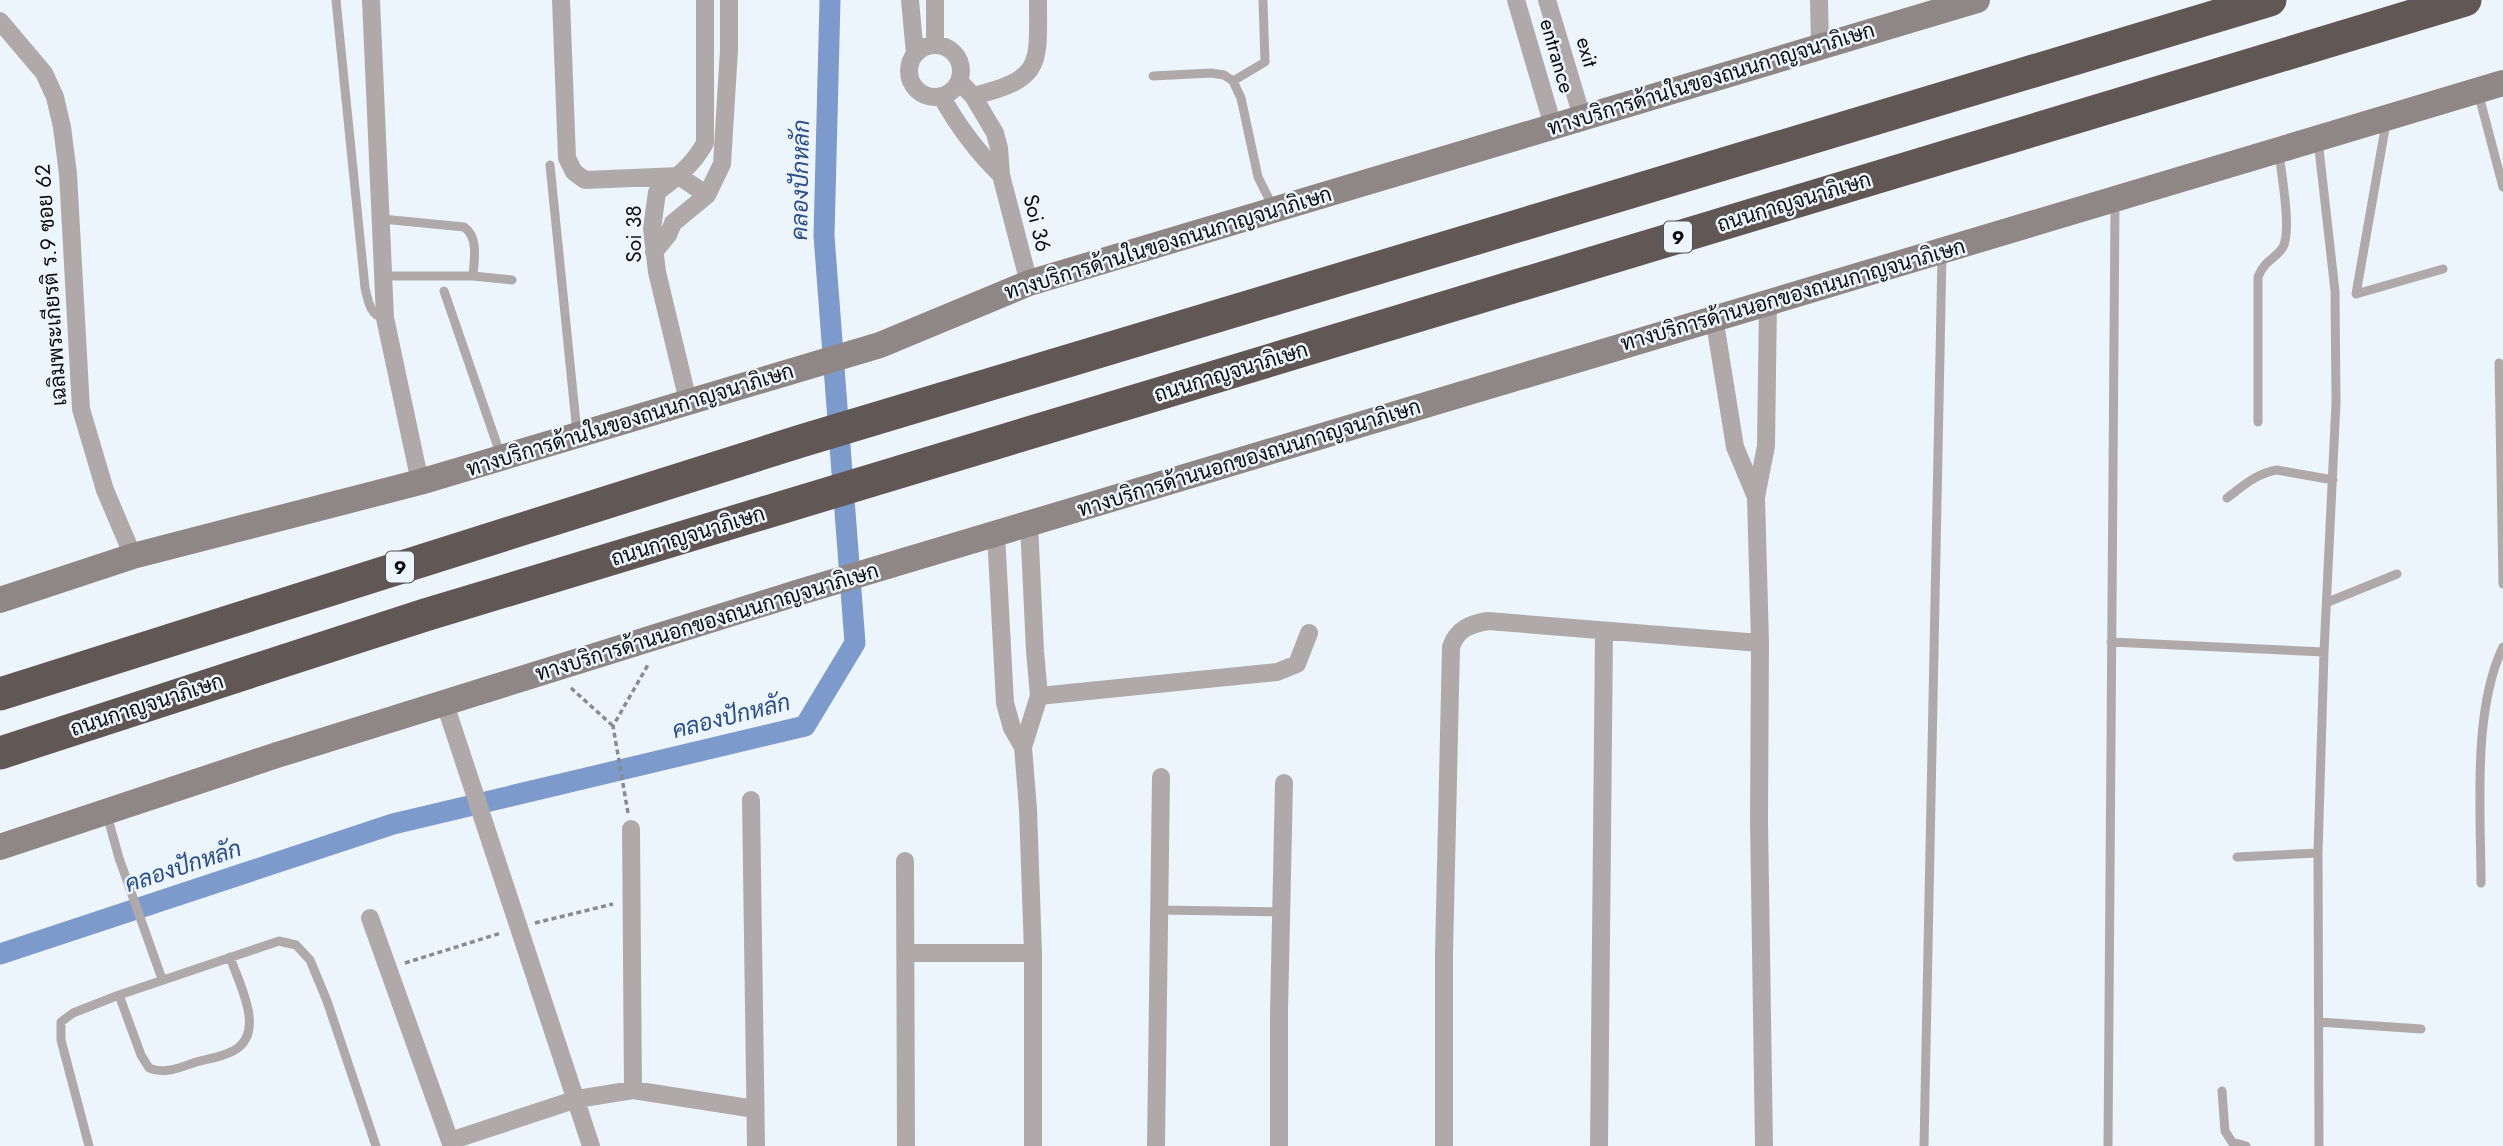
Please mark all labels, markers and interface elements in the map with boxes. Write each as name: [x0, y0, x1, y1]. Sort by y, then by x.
street label: entrance: [1532, 15, 1582, 97]
street label: ทางบริการด้านในของถนนกาญจนาภิเษก: [1544, 15, 1878, 143]
street label: exit: [1568, 34, 1606, 70]
water label: คลองปักหลัก: [782, 119, 818, 241]
street label: เฉลิมพระเกียรติ ร.9 ซอย 62: [28, 163, 74, 407]
street label: ถนนกาญจนาภิเษก: [1713, 164, 1875, 240]
street label: ทางบริการด้านในของถนนกาญจนาภิเษก: [1001, 179, 1335, 307]
street label: Soi 36: [1015, 191, 1059, 255]
street label: Soi 38: [619, 205, 649, 263]
road number: 9: [1664, 221, 1692, 252]
street label: ทางบริการด้านนอกของถนนกาญจนาภิเษก: [1617, 231, 1969, 359]
street label: ถนนกาญจนาภิเษก: [1150, 334, 1312, 410]
street label: ทางบริการด้านในของถนนกาญจนาภิเษก: [463, 356, 797, 484]
street label: ทางบริการด้านนอกของถนนกาญจนาภิเษก: [1074, 391, 1424, 525]
street label: ถนนกาญจนาภิเษก: [607, 498, 769, 574]
road number: 9: [386, 552, 414, 582]
street label: ทางบริการด้านนอกของถนนกาญจนาภิเษก: [532, 555, 882, 689]
street label: ถนนกาญจนาภิเษก: [66, 666, 228, 744]
water label: คลองปักหลัก: [668, 685, 794, 747]
water label: คลองปักหลัก: [120, 831, 246, 901]

